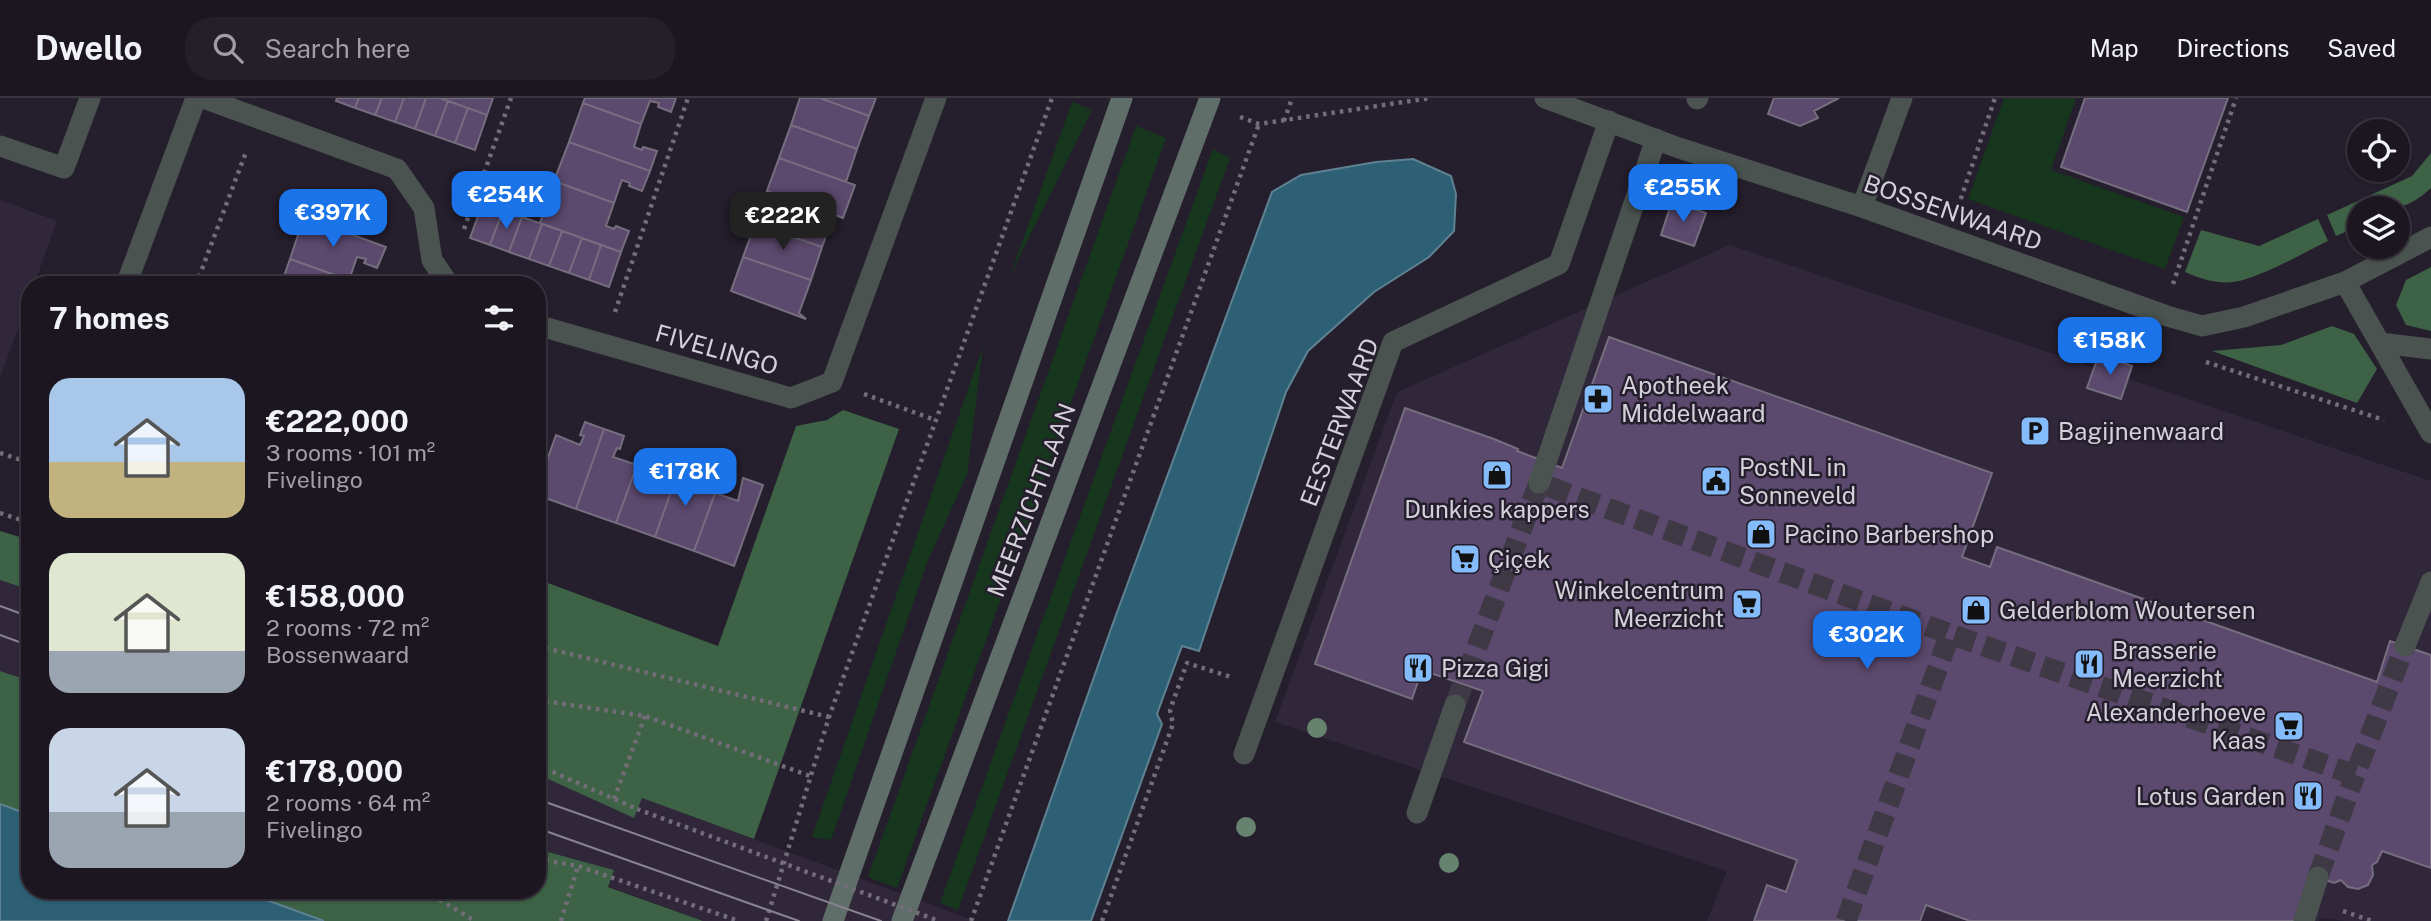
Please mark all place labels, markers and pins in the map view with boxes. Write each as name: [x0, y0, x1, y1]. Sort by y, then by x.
pin: €255K: [1634, 164, 1732, 224]
pin: €254K: [457, 172, 555, 231]
pin: €397K: [284, 190, 382, 249]
pin: €222K: [734, 192, 832, 252]
pin: €158K: [2061, 317, 2159, 377]
place label: Apotheek Middelwaard: [1621, 371, 1766, 427]
pharmacy icon: Apotheek Middelwaard: [1581, 382, 1615, 416]
parking icon: Bagijnenwaard: [2018, 414, 2052, 448]
place label: Bagijnenwaard: [2058, 417, 2224, 445]
pin: €178K: [636, 448, 734, 508]
place label: PostNL in Sonneveld: [1739, 453, 1856, 509]
shop icon: Dunkies kappers: [1480, 458, 1514, 492]
public building icon: PostNL in Sonneveld: [1699, 464, 1733, 498]
place label: Dunkies kappers: [1404, 495, 1590, 523]
shop icon: Pacino Barbershop: [1744, 517, 1778, 551]
place label: Pacino Barbershop: [1784, 520, 1994, 548]
supermarket icon: Çiçek: [1448, 542, 1482, 576]
place label: Çiçek: [1488, 545, 1551, 573]
place label: Winkelcentrum Meerzicht: [1555, 576, 1724, 632]
supermarket icon: Winkelcentrum Meerzicht: [1730, 587, 1764, 621]
shop icon: Gelderblom Woutersen: [1959, 593, 1993, 627]
place label: Gelderblom Woutersen: [1999, 596, 2256, 624]
pin: €302K: [1818, 612, 1916, 671]
place label: Brasserie Meerzicht: [2112, 636, 2223, 692]
restaurant icon: Brasserie Meerzicht: [2072, 647, 2106, 681]
restaurant icon: Pizza Gigi: [1401, 651, 1435, 685]
place label: Pizza Gigi: [1441, 654, 1549, 682]
place label: Alexanderhoeve Kaas: [2086, 698, 2266, 754]
supermarket icon: Alexanderhoeve Kaas: [2272, 709, 2306, 743]
restaurant icon: Lotus Garden: [2291, 779, 2325, 813]
place label: Lotus Garden: [2136, 782, 2285, 810]

